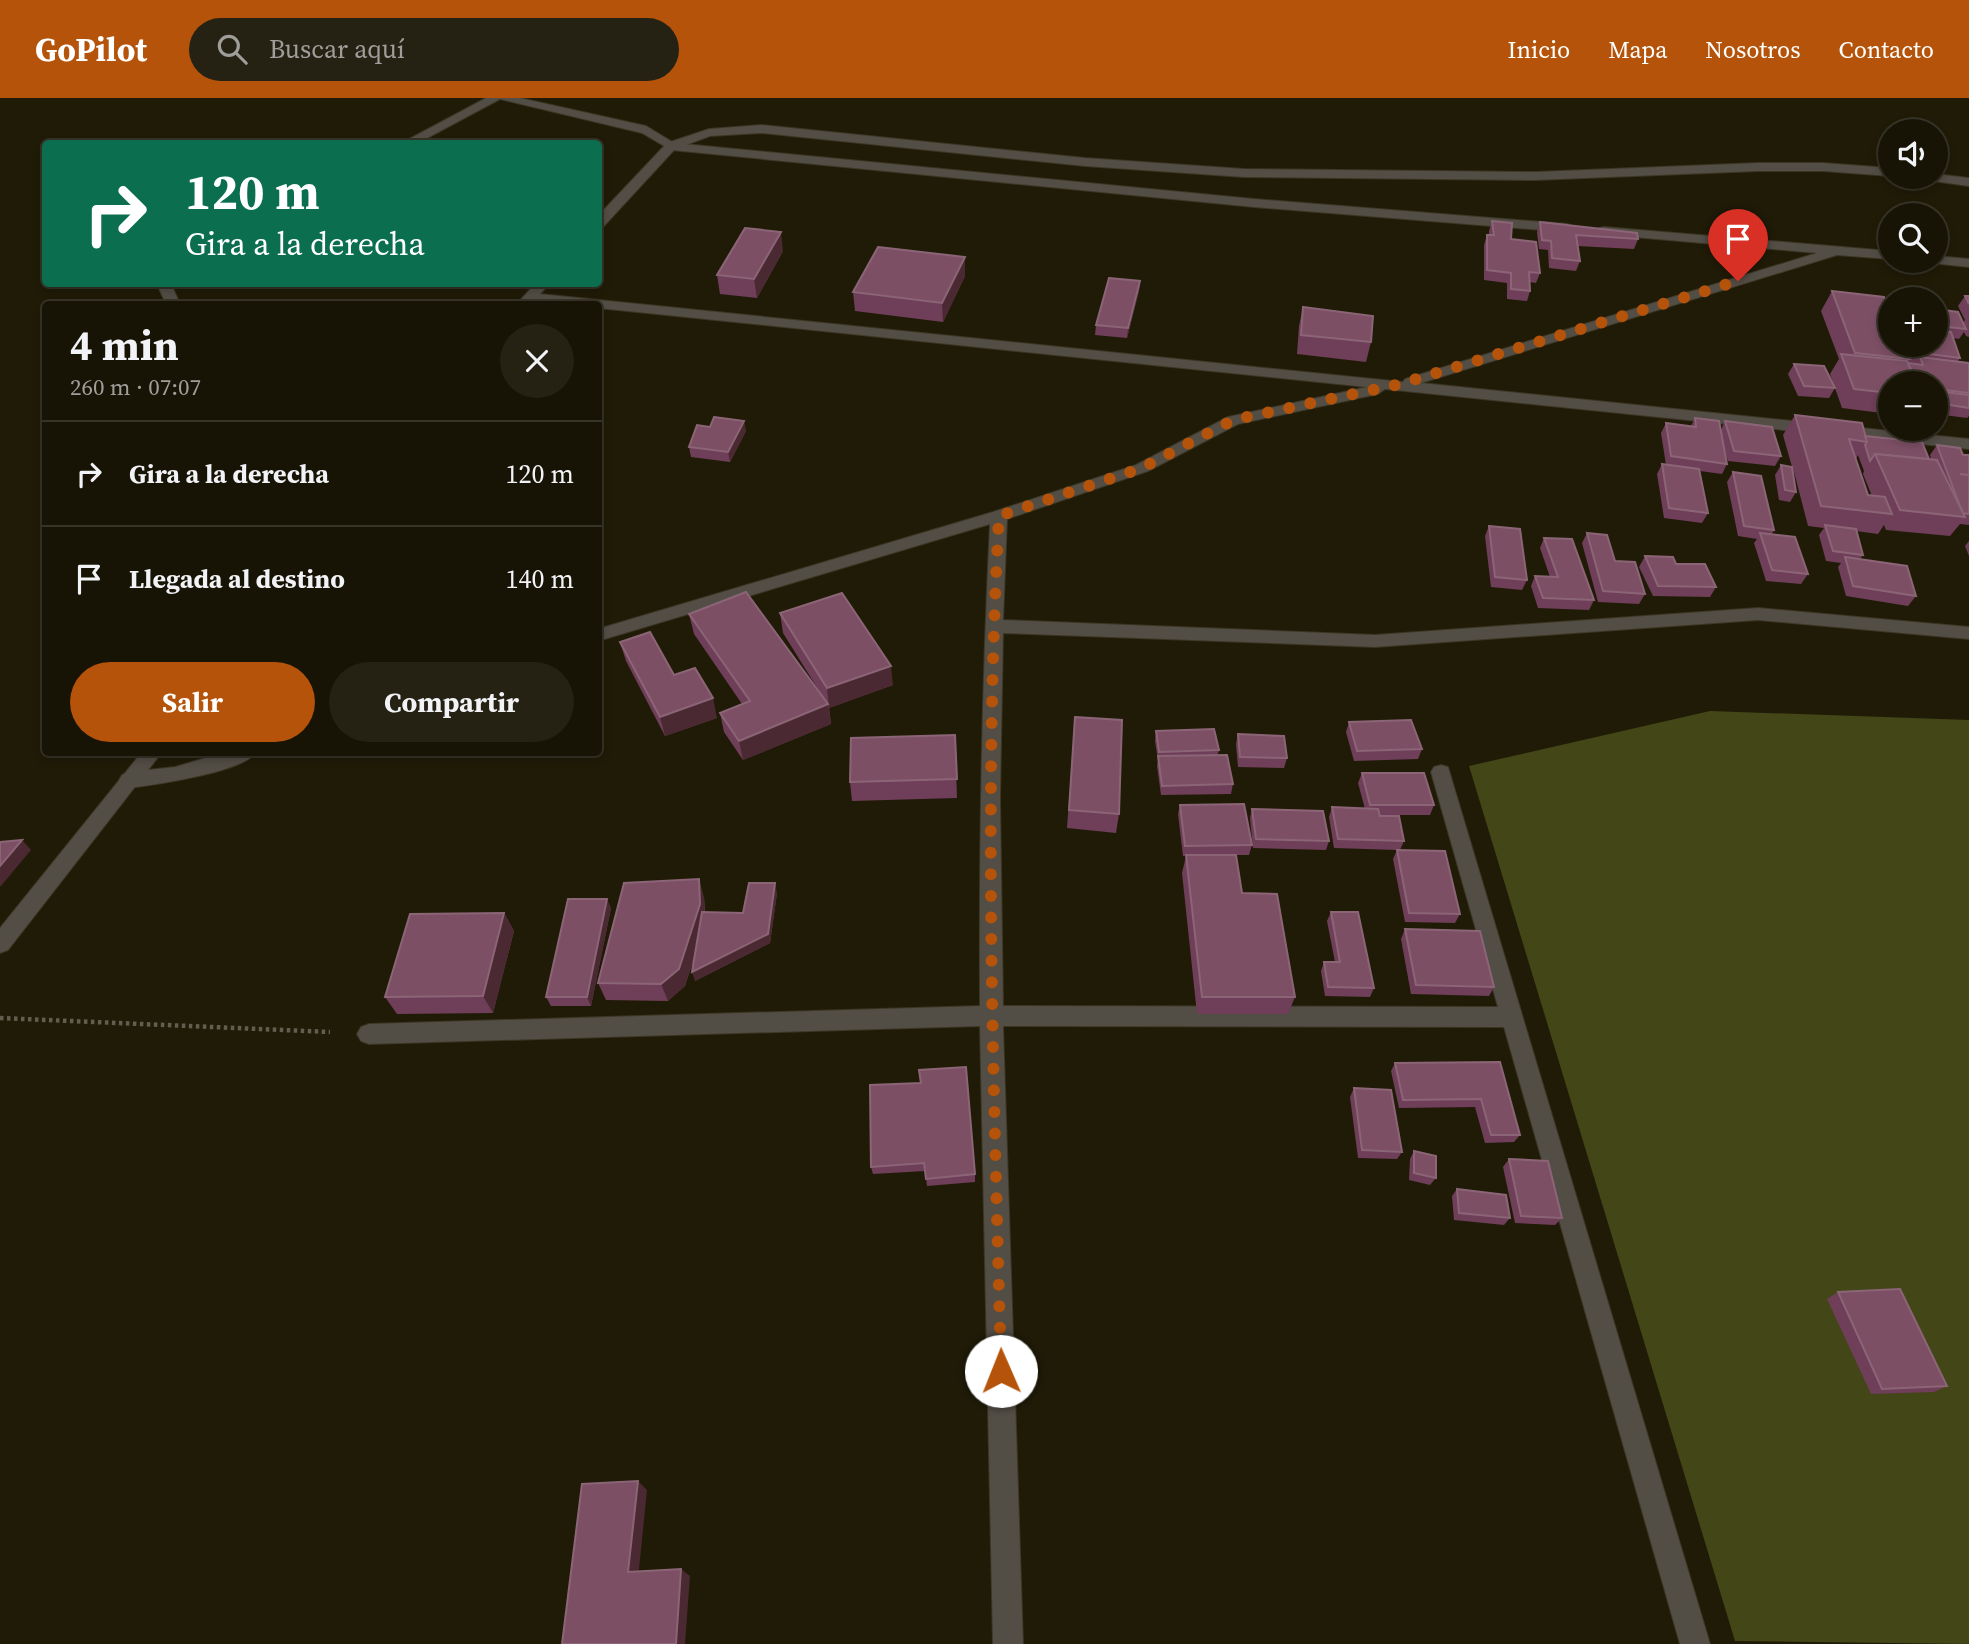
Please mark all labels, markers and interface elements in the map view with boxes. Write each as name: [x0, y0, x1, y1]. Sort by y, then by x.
search box: [189, 18, 679, 81]
text: GoPilot: [35, 27, 147, 72]
icon: search: [213, 30, 251, 68]
text: Buscar aquí: [269, 31, 405, 67]
text: Inicio: [1508, 33, 1570, 66]
text: Mapa: [1608, 33, 1667, 66]
text: Nosotros: [1705, 33, 1801, 66]
text: Contacto: [1839, 33, 1934, 66]
map controls: [1878, 119, 1948, 441]
button: sound: [1878, 119, 1948, 189]
text: 120 m: [185, 158, 320, 225]
icon: right: [70, 168, 161, 259]
button: search: [1878, 203, 1948, 273]
pin: [1708, 209, 1768, 281]
icon: arrive: [1719, 220, 1757, 258]
text: Gira a la derecha: [185, 222, 425, 266]
button: +: [1878, 287, 1948, 357]
text: 4 min: [70, 316, 179, 374]
button: close: [500, 324, 574, 398]
text: 260 m · 07:07: [70, 371, 201, 403]
button: −: [1878, 371, 1948, 441]
icon: right: [70, 455, 108, 493]
text: Gira a la derecha: [129, 456, 329, 492]
text: 120 m: [506, 456, 574, 492]
icon: arrive: [70, 560, 108, 598]
text: Llegada al destino: [129, 561, 345, 597]
text: 140 m: [506, 561, 574, 597]
button: Salir: [70, 662, 315, 742]
button: Compartir: [329, 662, 574, 742]
position arrow: [964, 1334, 1038, 1408]

